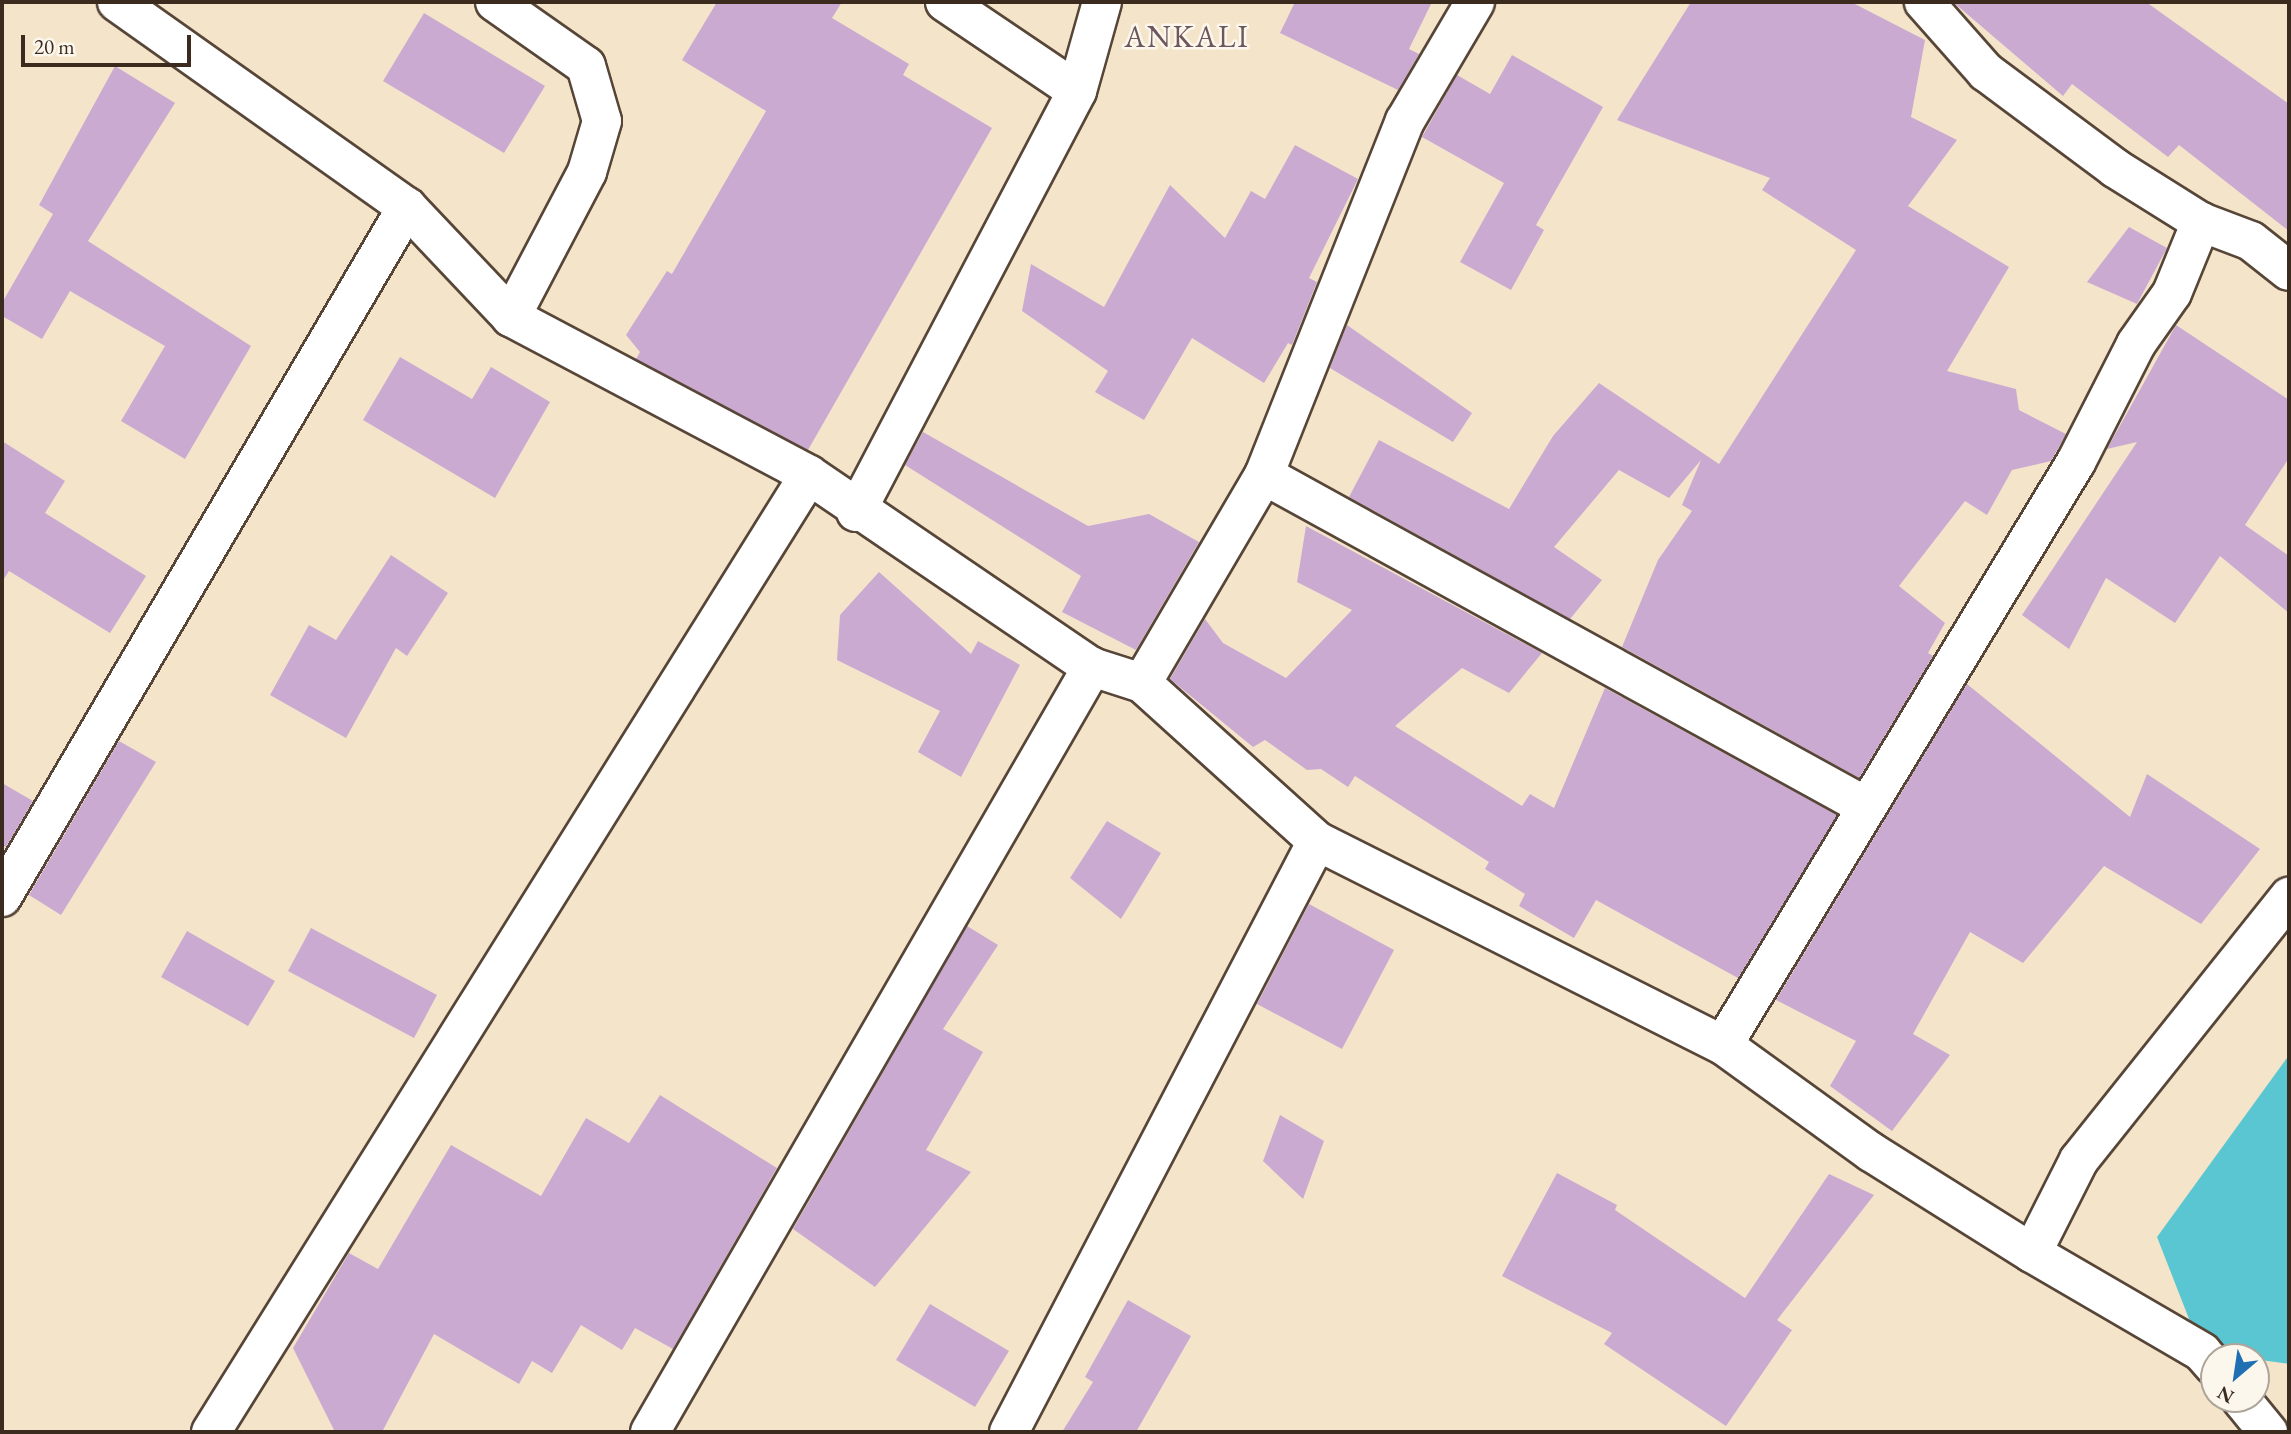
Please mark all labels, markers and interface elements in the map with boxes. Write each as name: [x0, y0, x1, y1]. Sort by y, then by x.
district label: ANKALI: [1125, 19, 1249, 55]
scale bar: [24, 21, 194, 65]
text: 20 m: [34, 33, 75, 60]
north arrow: [2200, 1343, 2270, 1413]
text: N: [2213, 1380, 2238, 1410]

